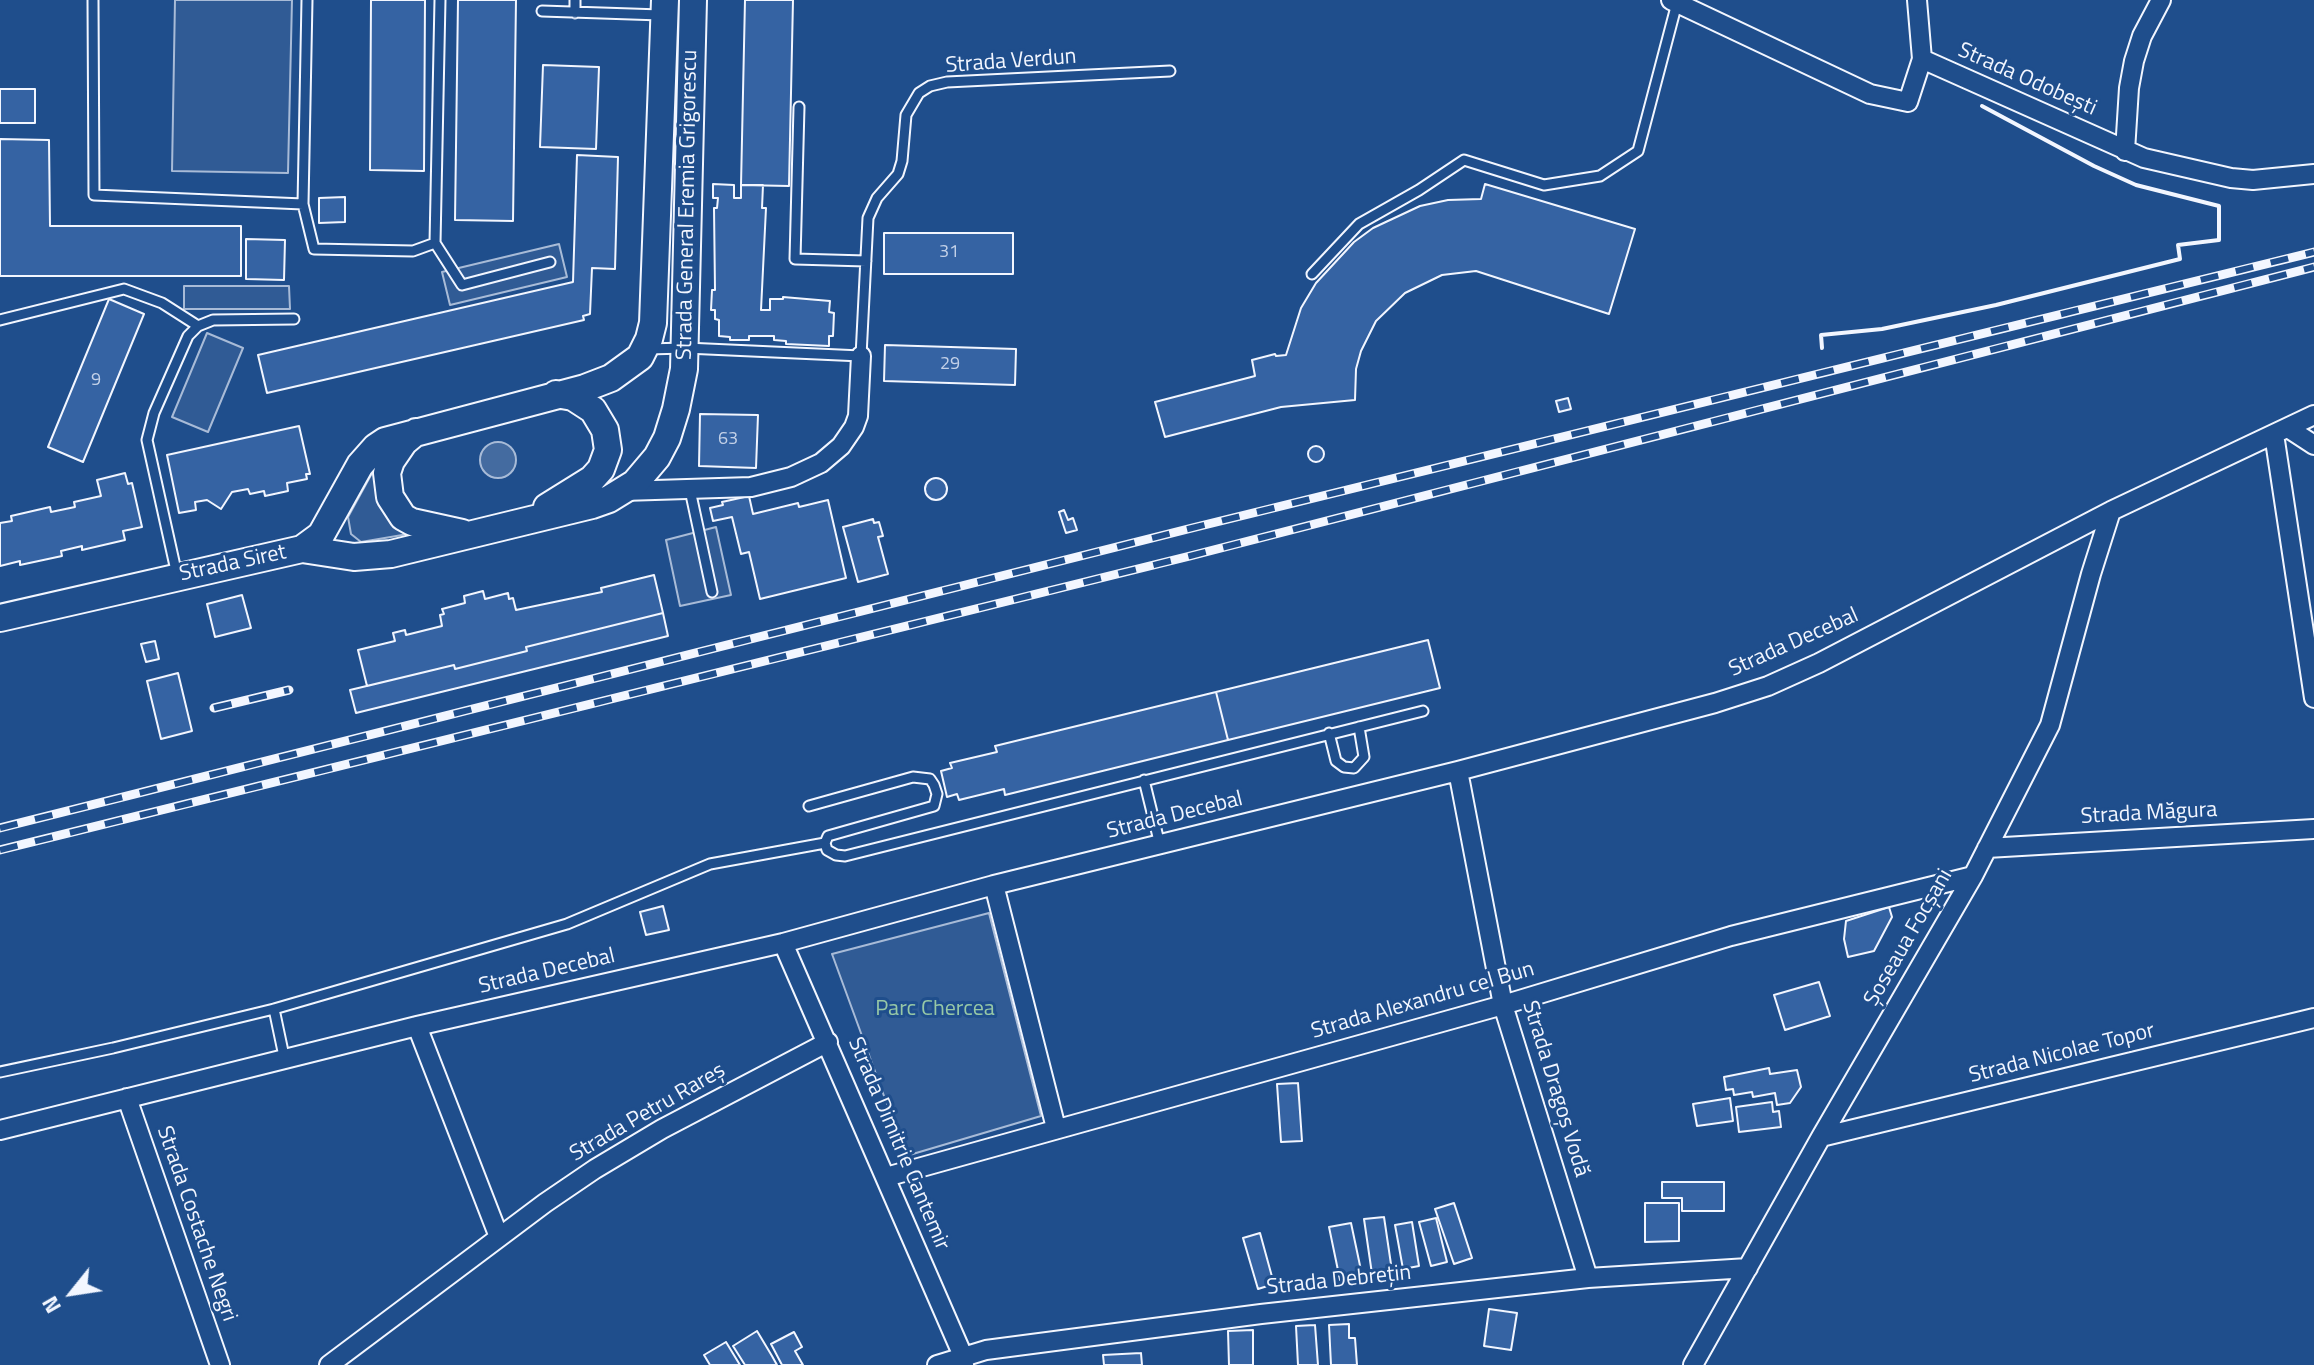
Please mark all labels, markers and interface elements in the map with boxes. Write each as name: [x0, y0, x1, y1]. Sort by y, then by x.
street label: Strada Odobești: [1954, 38, 2100, 122]
street label: Strada Verdun: [945, 44, 1077, 80]
street label: Strada General Eremia Grigorescu: [672, 50, 704, 360]
house number: 31: [939, 242, 959, 264]
house number: 29: [940, 354, 960, 376]
house number: 9: [91, 370, 101, 392]
house number: 63: [718, 429, 738, 451]
street label: Strada Siret: [177, 540, 289, 588]
street label: Strada Decebal: [1725, 603, 1863, 683]
street label: Strada Decebal: [1104, 786, 1246, 846]
street label: Strada Măgura: [2080, 797, 2218, 831]
street label: Șoseaua Focșani: [1859, 865, 1959, 1011]
street label: Strada Decebal: [476, 943, 618, 1001]
street label: Strada Alexandru cel Bun: [1308, 957, 1538, 1045]
park label: Parc Chercea: [875, 997, 995, 1023]
street label: Strada Dragoș Vodă: [1516, 998, 1594, 1180]
street label: Strada Nicolae Topor: [1966, 1018, 2158, 1090]
street label: Strada Dimitrie Cantemir: [841, 1034, 955, 1254]
street label: Strada Petru Rareș: [566, 1058, 730, 1168]
street label: Strada Costache Negri: [150, 1123, 242, 1325]
north arrow: [32, 1253, 112, 1333]
street label: Strada Debrețin: [1265, 1260, 1413, 1302]
text: N: [33, 1290, 70, 1320]

